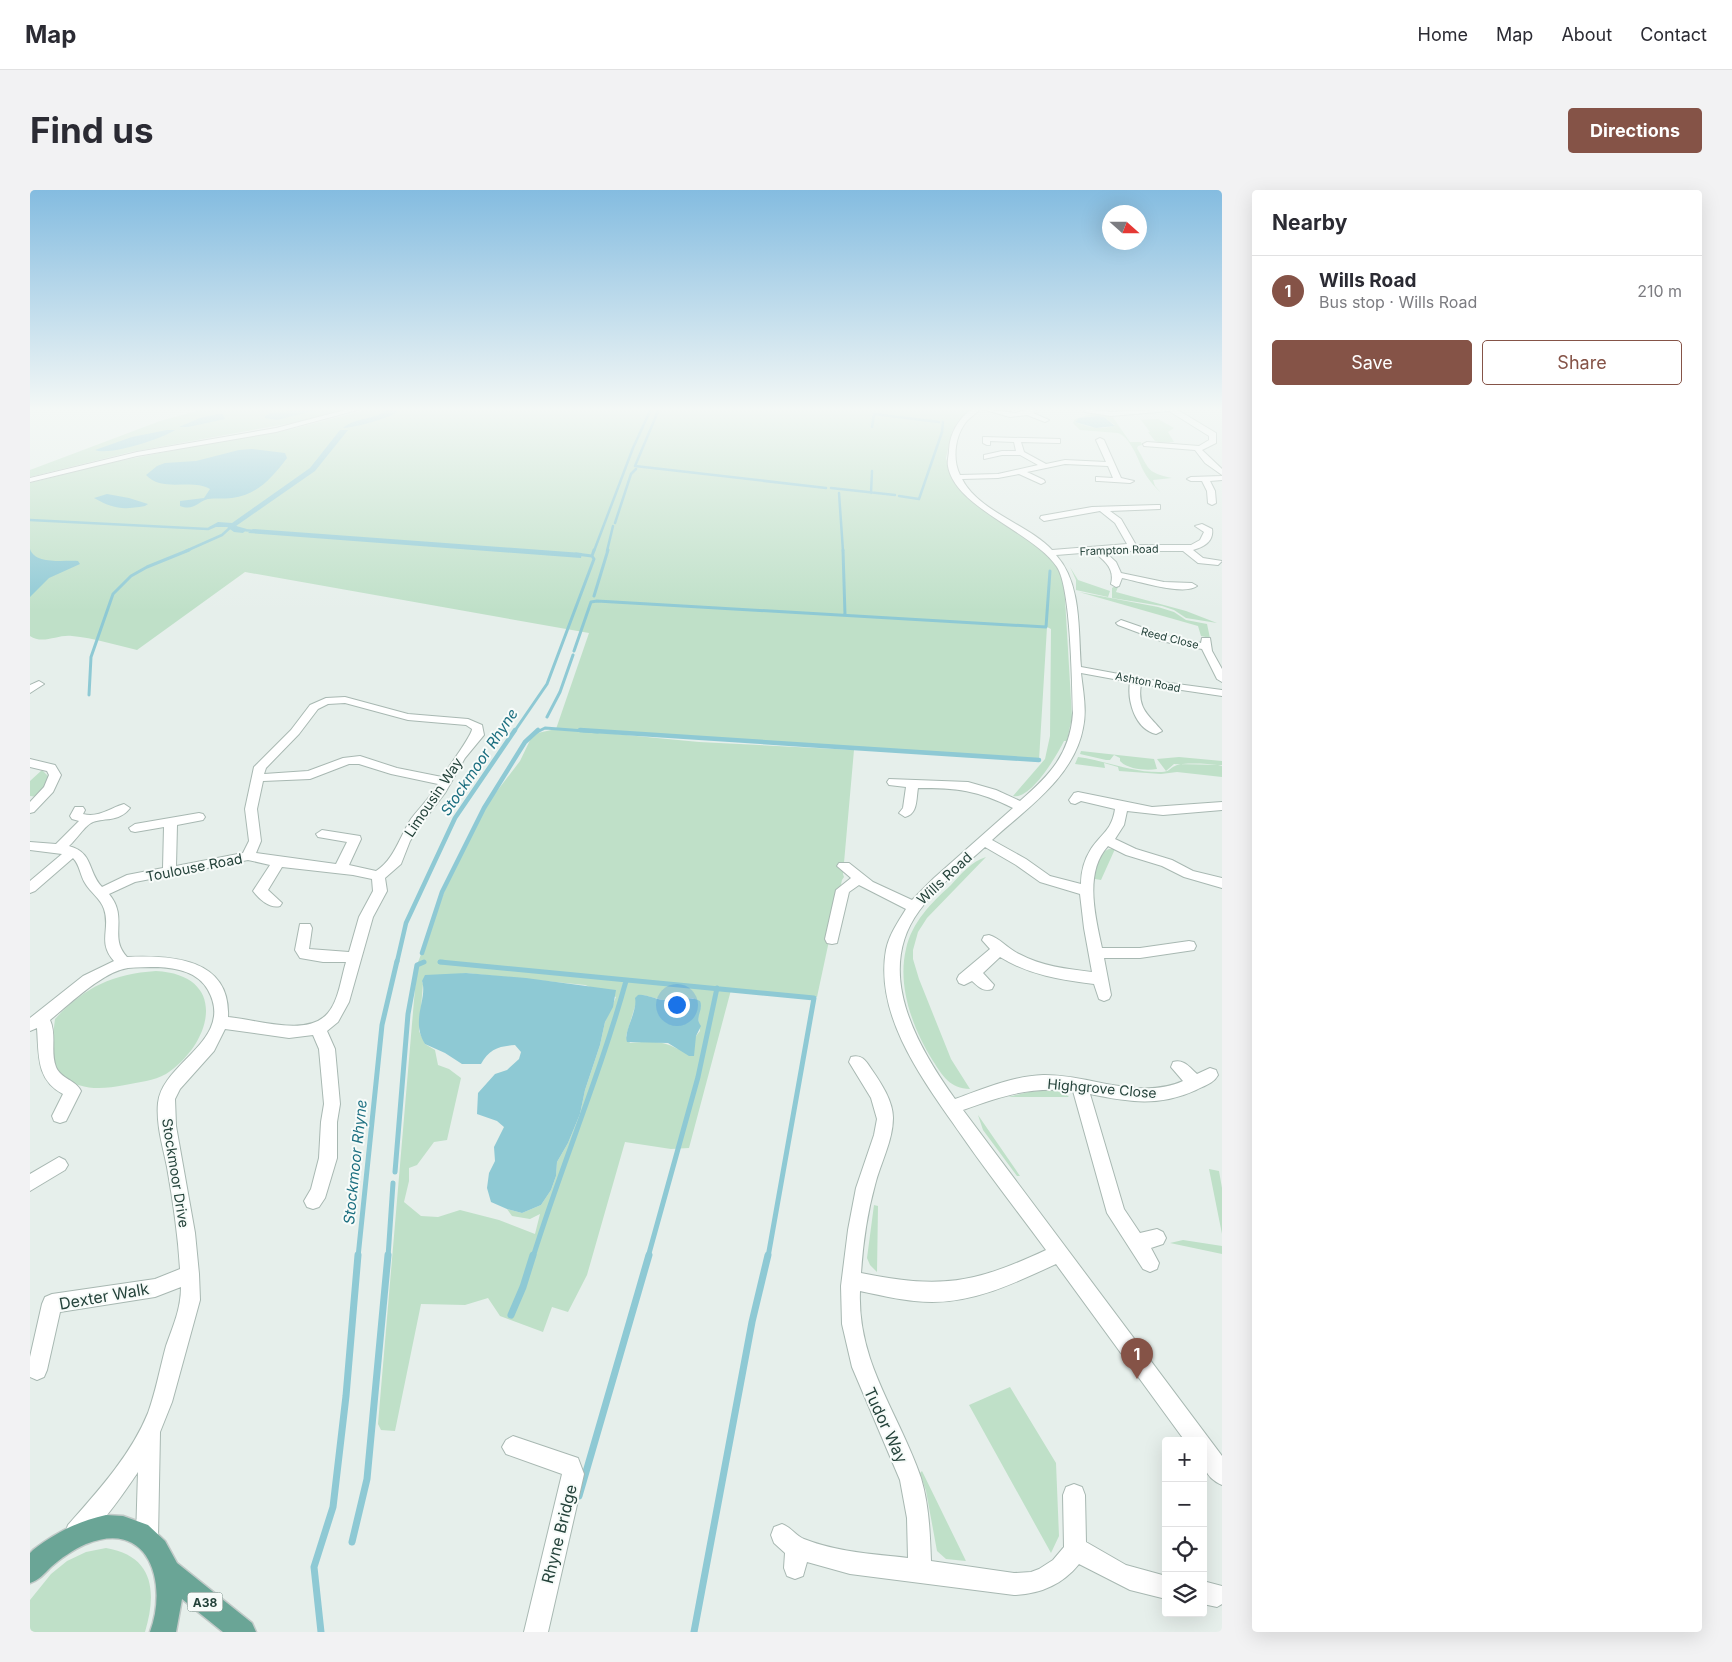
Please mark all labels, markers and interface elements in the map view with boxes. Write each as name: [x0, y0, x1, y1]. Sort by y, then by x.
text: Map: [25, 20, 76, 49]
text: Home: [1418, 24, 1468, 45]
text: Map: [1496, 24, 1533, 45]
text: About: [1561, 24, 1612, 45]
text: Contact: [1640, 24, 1707, 45]
button: Directions: [1568, 108, 1702, 153]
text: Find us: [30, 109, 154, 151]
north arrow: [1102, 205, 1147, 250]
text: Nearby: [1272, 210, 1347, 235]
text: Wills Road: [1319, 269, 1416, 292]
text: 1: [1285, 281, 1291, 301]
text: 210 m: [1637, 281, 1682, 301]
text: Bus stop · Wills Road: [1319, 292, 1477, 312]
button: Save: [1272, 340, 1472, 385]
button: Share: [1482, 340, 1682, 385]
street label: Frampton Road: [1079, 542, 1159, 558]
street label: Reed Close: [1140, 624, 1200, 652]
street label: Ashton Road: [1114, 669, 1182, 695]
water label: Stockmoor Rhyne: [436, 705, 522, 819]
street label: Limousin Way: [400, 754, 466, 840]
street label: Wills Road: [913, 848, 975, 908]
street label: Toulouse Road: [144, 849, 244, 885]
your location: [664, 992, 690, 1018]
street label: Highgrove Close: [1047, 1075, 1157, 1101]
water label: Stockmoor Rhyne: [339, 1099, 371, 1225]
street label: Stockmoor Drive: [159, 1117, 193, 1229]
street label: Dexter Walk: [57, 1278, 151, 1314]
pin: 1: [1121, 1338, 1153, 1379]
street label: Tudor Way: [860, 1384, 912, 1466]
map controls: [1162, 1437, 1207, 1617]
button: +: [1162, 1437, 1207, 1482]
street label: Rhyne Bridge: [537, 1482, 581, 1586]
button: −: [1162, 1482, 1207, 1527]
button: locate: [1162, 1527, 1207, 1572]
button: layers: [1162, 1572, 1207, 1617]
road number: A38: [188, 1592, 222, 1611]

